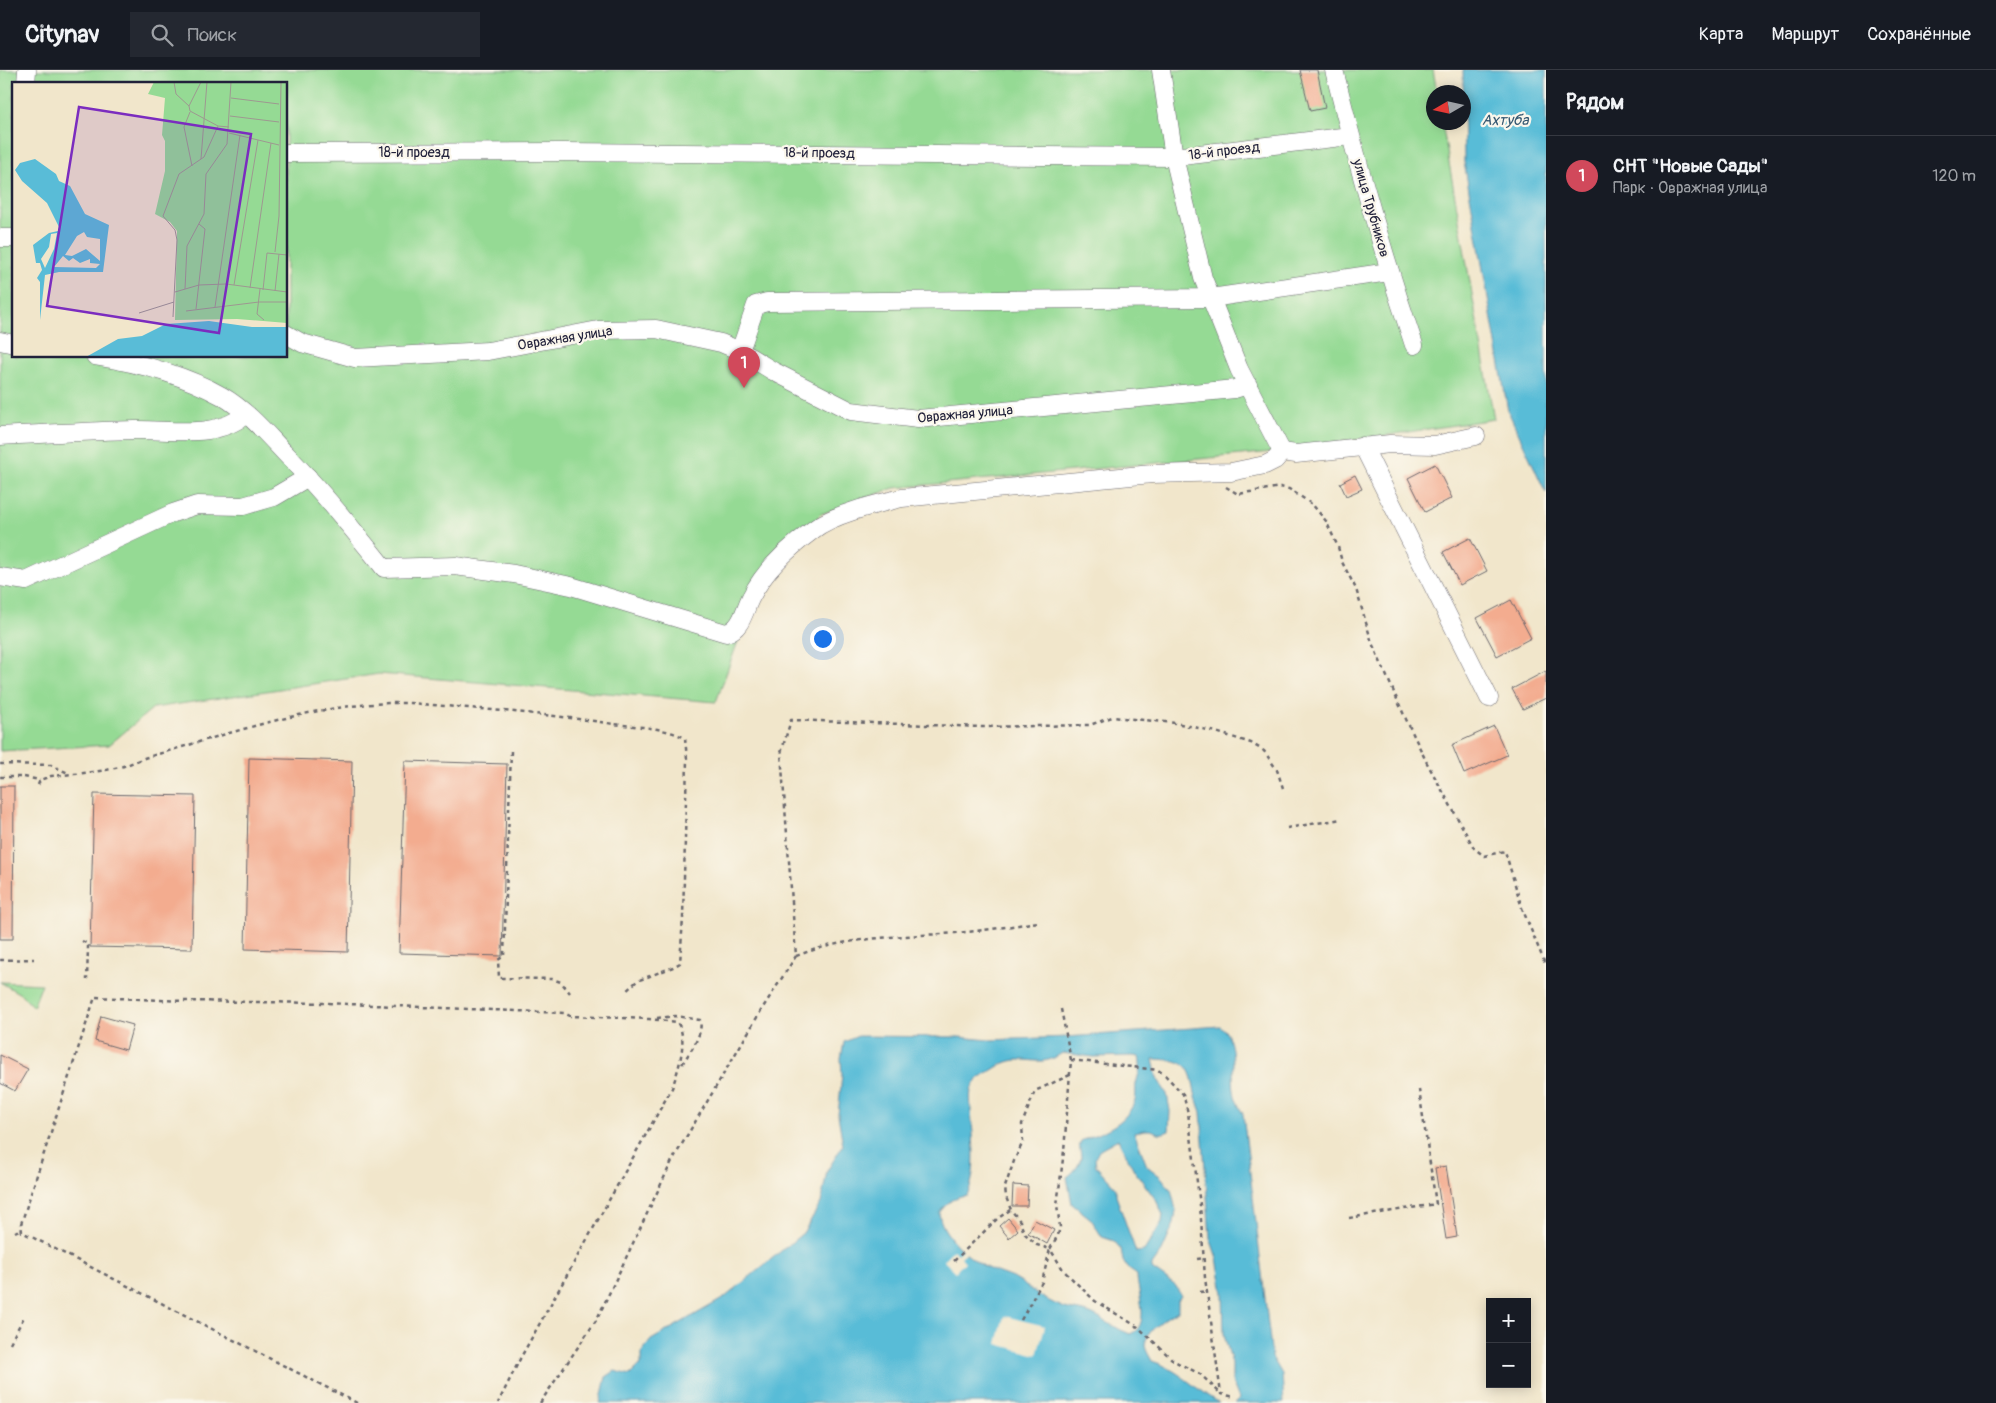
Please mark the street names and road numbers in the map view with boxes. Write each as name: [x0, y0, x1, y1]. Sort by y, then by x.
street label: 18-й проезд: [1187, 138, 1261, 164]
street label: 18-й проезд: [378, 144, 450, 161]
street label: 18-й проезд: [783, 144, 856, 162]
street label: улица Трубников: [1349, 156, 1393, 259]
street label: Овражная улица: [516, 322, 614, 354]
street label: Овражная улица: [917, 401, 1013, 427]

